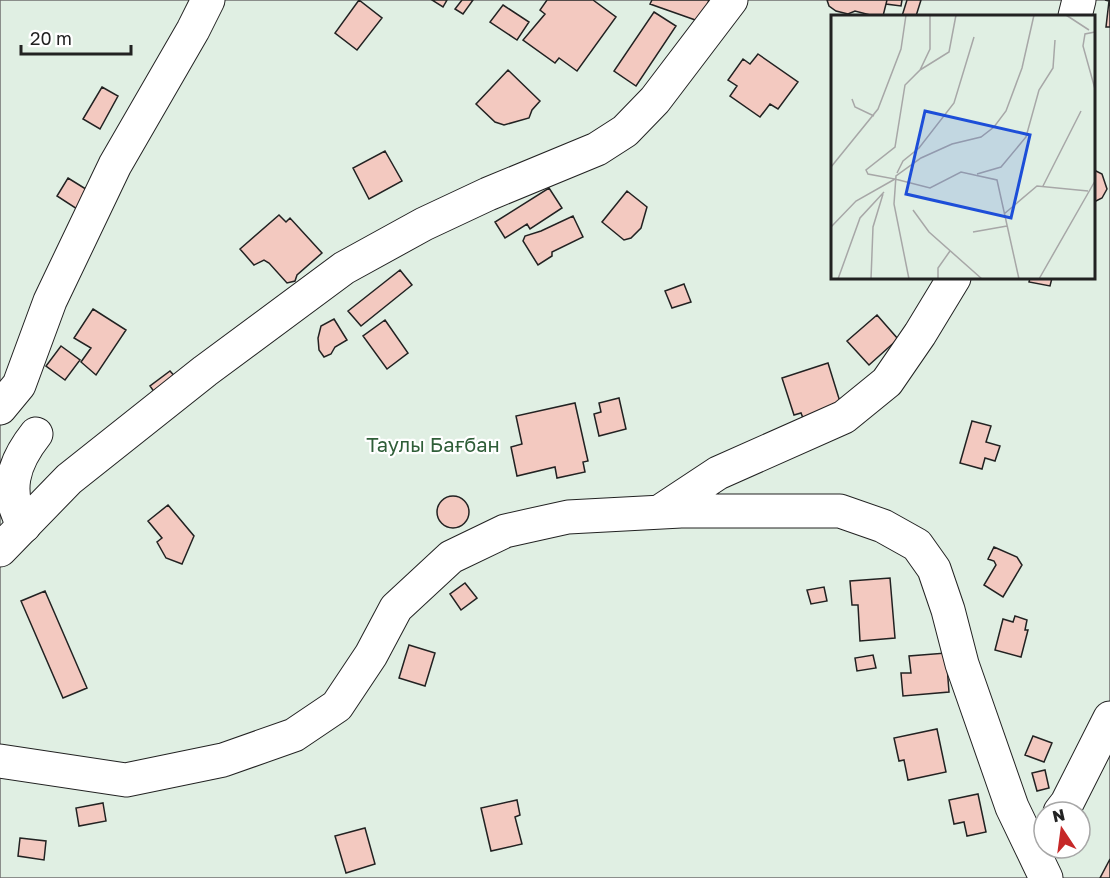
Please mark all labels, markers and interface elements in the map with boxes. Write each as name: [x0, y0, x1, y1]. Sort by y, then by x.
inset map: [831, 15, 1095, 279]
scale bar: [21, 18, 130, 56]
text: 20 m: [30, 27, 72, 49]
park label: Таулы Бағбан: [366, 432, 500, 456]
north arrow: [1032, 800, 1092, 860]
text: N: [1050, 804, 1067, 826]

